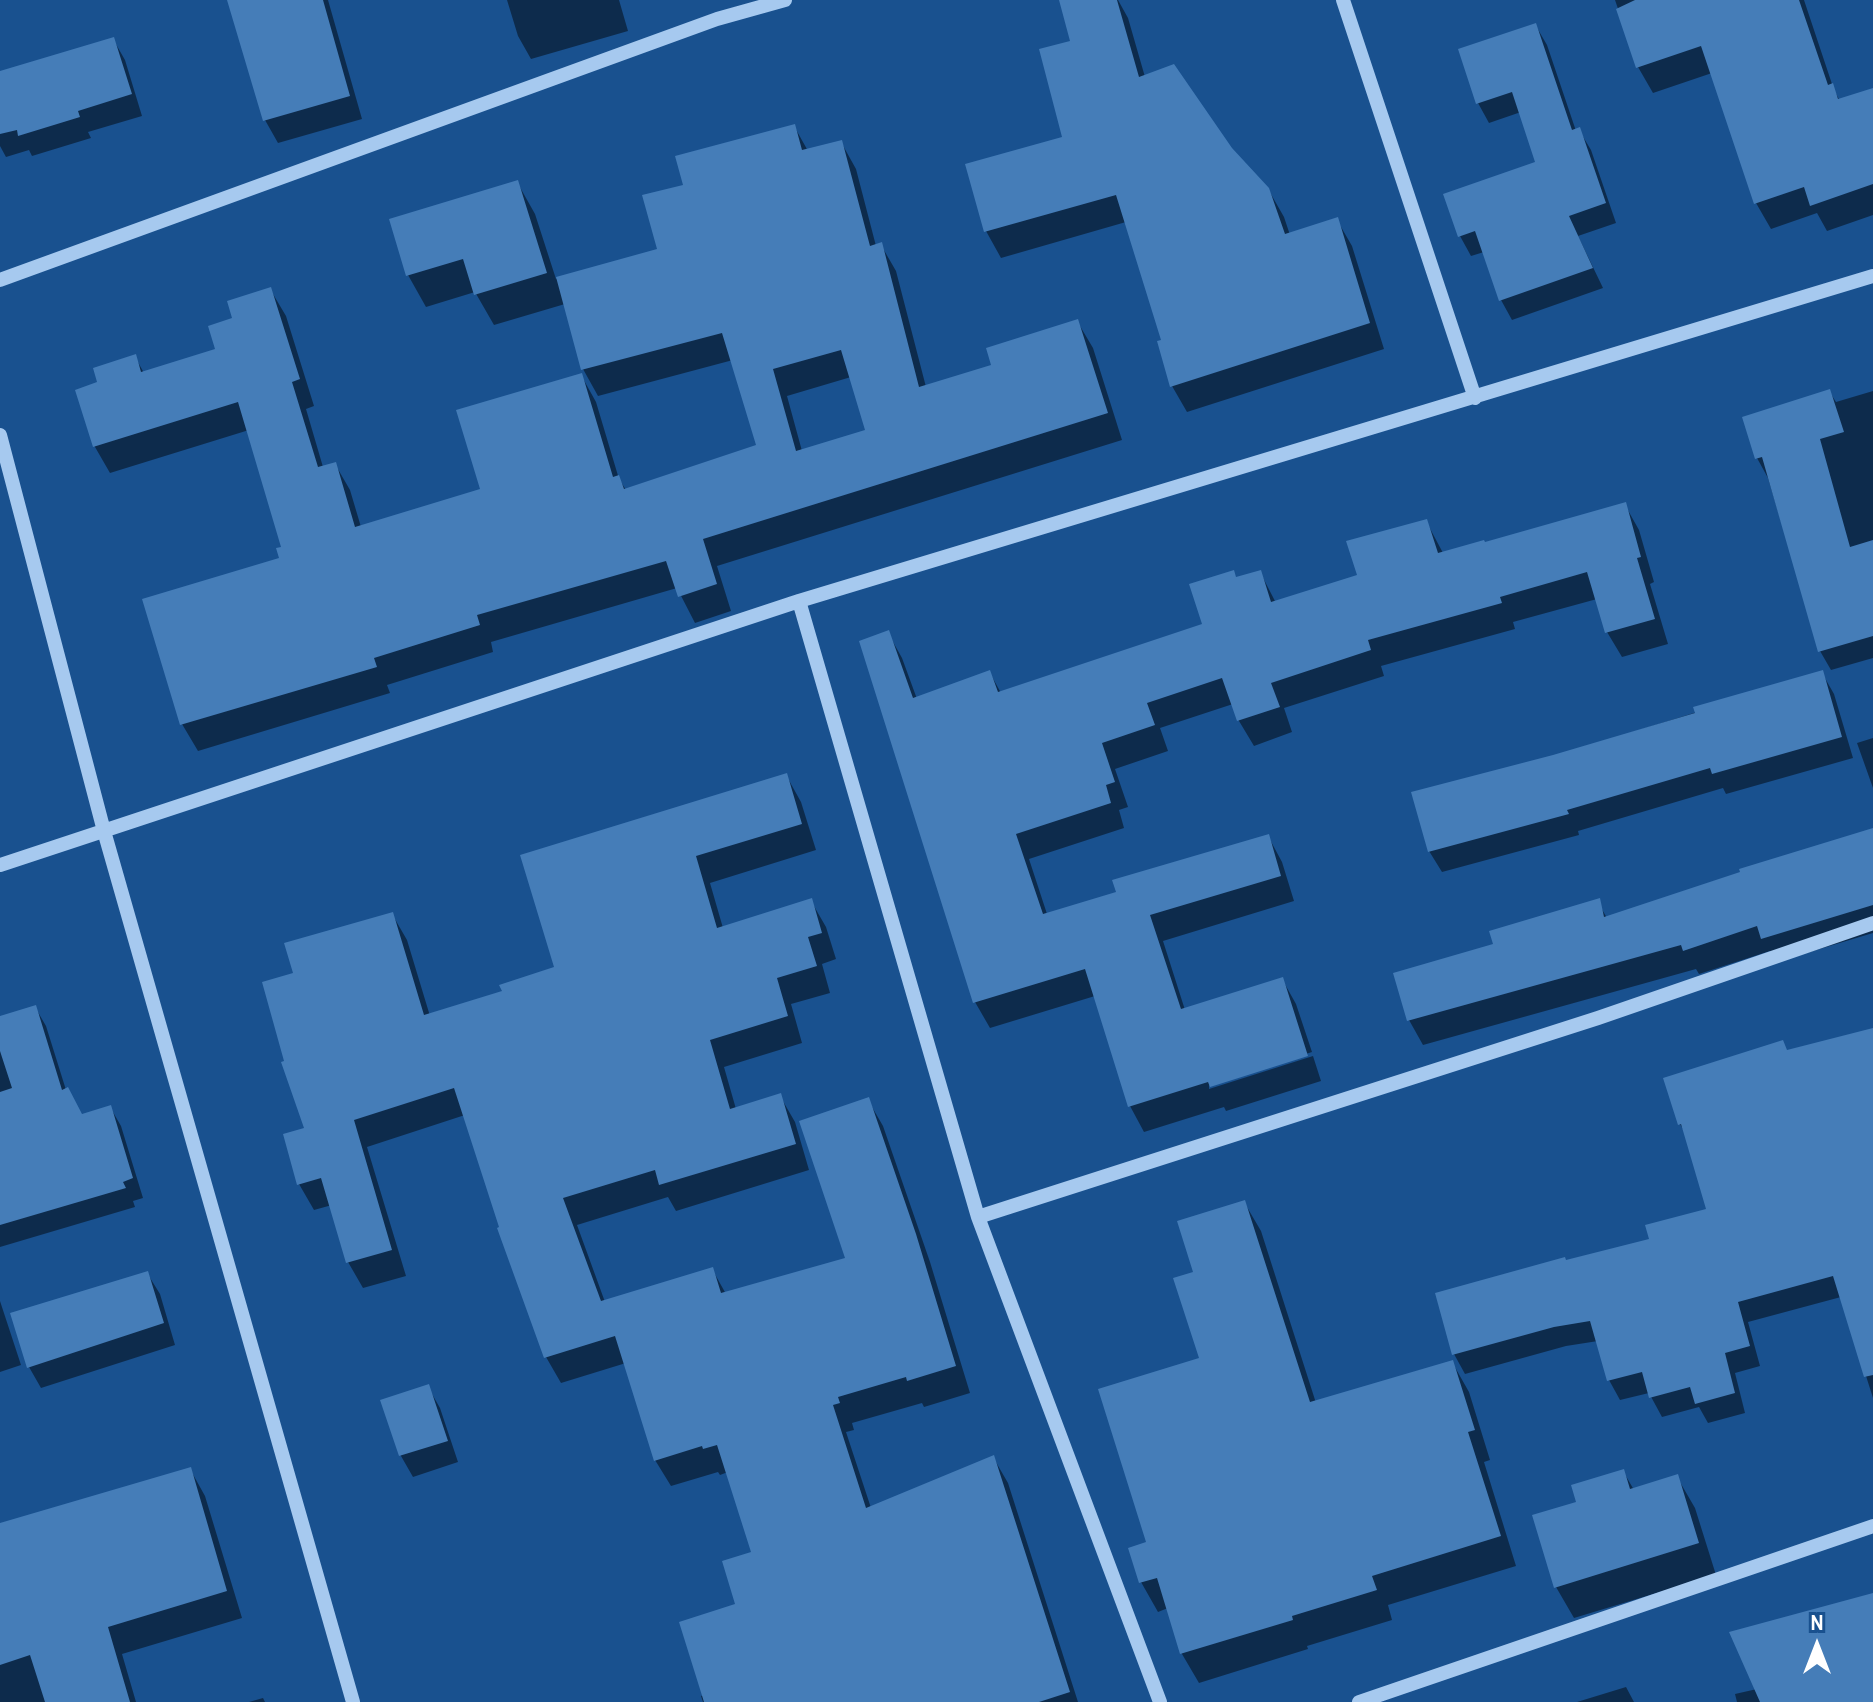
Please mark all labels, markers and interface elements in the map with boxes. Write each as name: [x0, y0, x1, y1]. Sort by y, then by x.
north arrow: [1777, 1606, 1857, 1686]
text: N: [1810, 1607, 1824, 1637]

